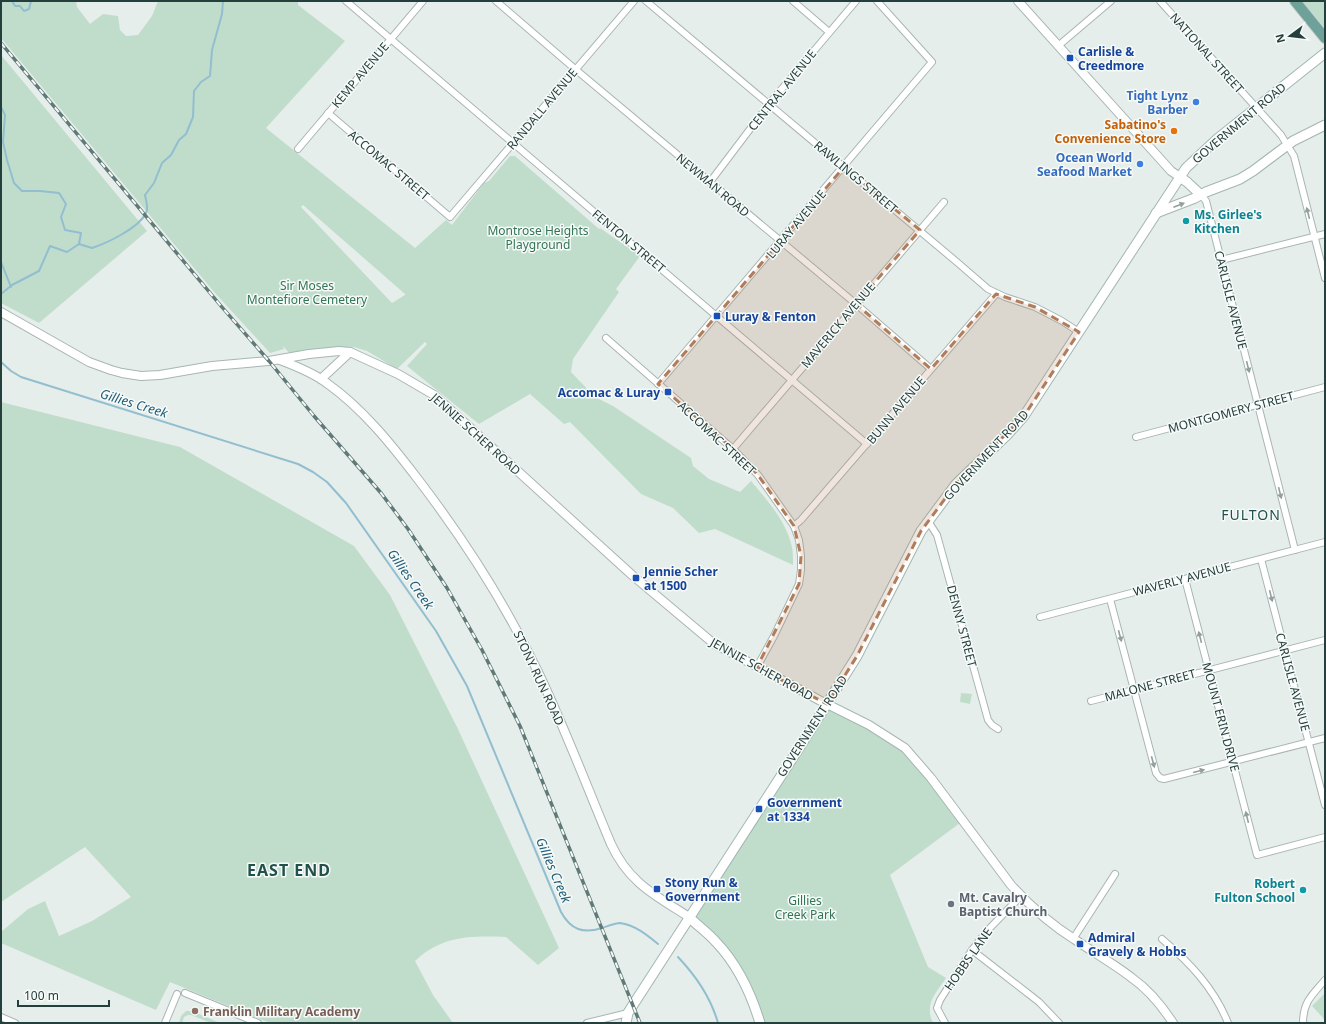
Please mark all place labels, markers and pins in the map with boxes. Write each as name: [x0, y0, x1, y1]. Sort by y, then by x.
place label: Carlisle & Creedmore: [1078, 43, 1144, 74]
marker: Carlisle & Creedmore: [1065, 53, 1075, 63]
place label: Tight Lynz Barber: [1126, 87, 1189, 118]
marker: Tight Lynz Barber: [1191, 97, 1201, 107]
place label: Sabatino's Convenience Store: [1055, 116, 1166, 147]
marker: Sabatino's Convenience Store: [1169, 126, 1179, 136]
place label: Ocean World Seafood Market: [1037, 149, 1132, 180]
marker: Ocean World Seafood Market: [1135, 159, 1145, 169]
place label: Ms. Girlee's Kitchen: [1194, 206, 1262, 237]
marker: Ms. Girlee's Kitchen: [1181, 216, 1191, 226]
place label: Luray & Fenton: [725, 308, 816, 325]
marker: Luray & Fenton: [712, 311, 722, 321]
place label: Accomac & Luray: [558, 384, 660, 401]
marker: Accomac & Luray: [663, 387, 673, 397]
place label: Jennie Scher at 1500: [643, 563, 718, 594]
marker: Jennie Scher at 1500: [631, 573, 641, 583]
place label: Government at 1334: [767, 794, 842, 825]
marker: Government at 1334: [754, 804, 764, 814]
place label: Stony Run & Government: [665, 874, 740, 905]
place label: Robert Fulton School: [1214, 875, 1295, 906]
marker: Stony Run & Government: [652, 884, 662, 894]
marker: Robert Fulton School: [1298, 885, 1308, 895]
place label: Mt. Cavalry Baptist Church: [959, 889, 1047, 920]
marker: Mt. Cavalry Baptist Church: [946, 899, 956, 909]
place label: Admiral Gravely & Hobbs: [1088, 929, 1187, 960]
marker: Admiral Gravely & Hobbs: [1075, 939, 1085, 949]
place label: Franklin Military Academy: [203, 1003, 360, 1020]
marker: Franklin Military Academy: [190, 1006, 200, 1016]

